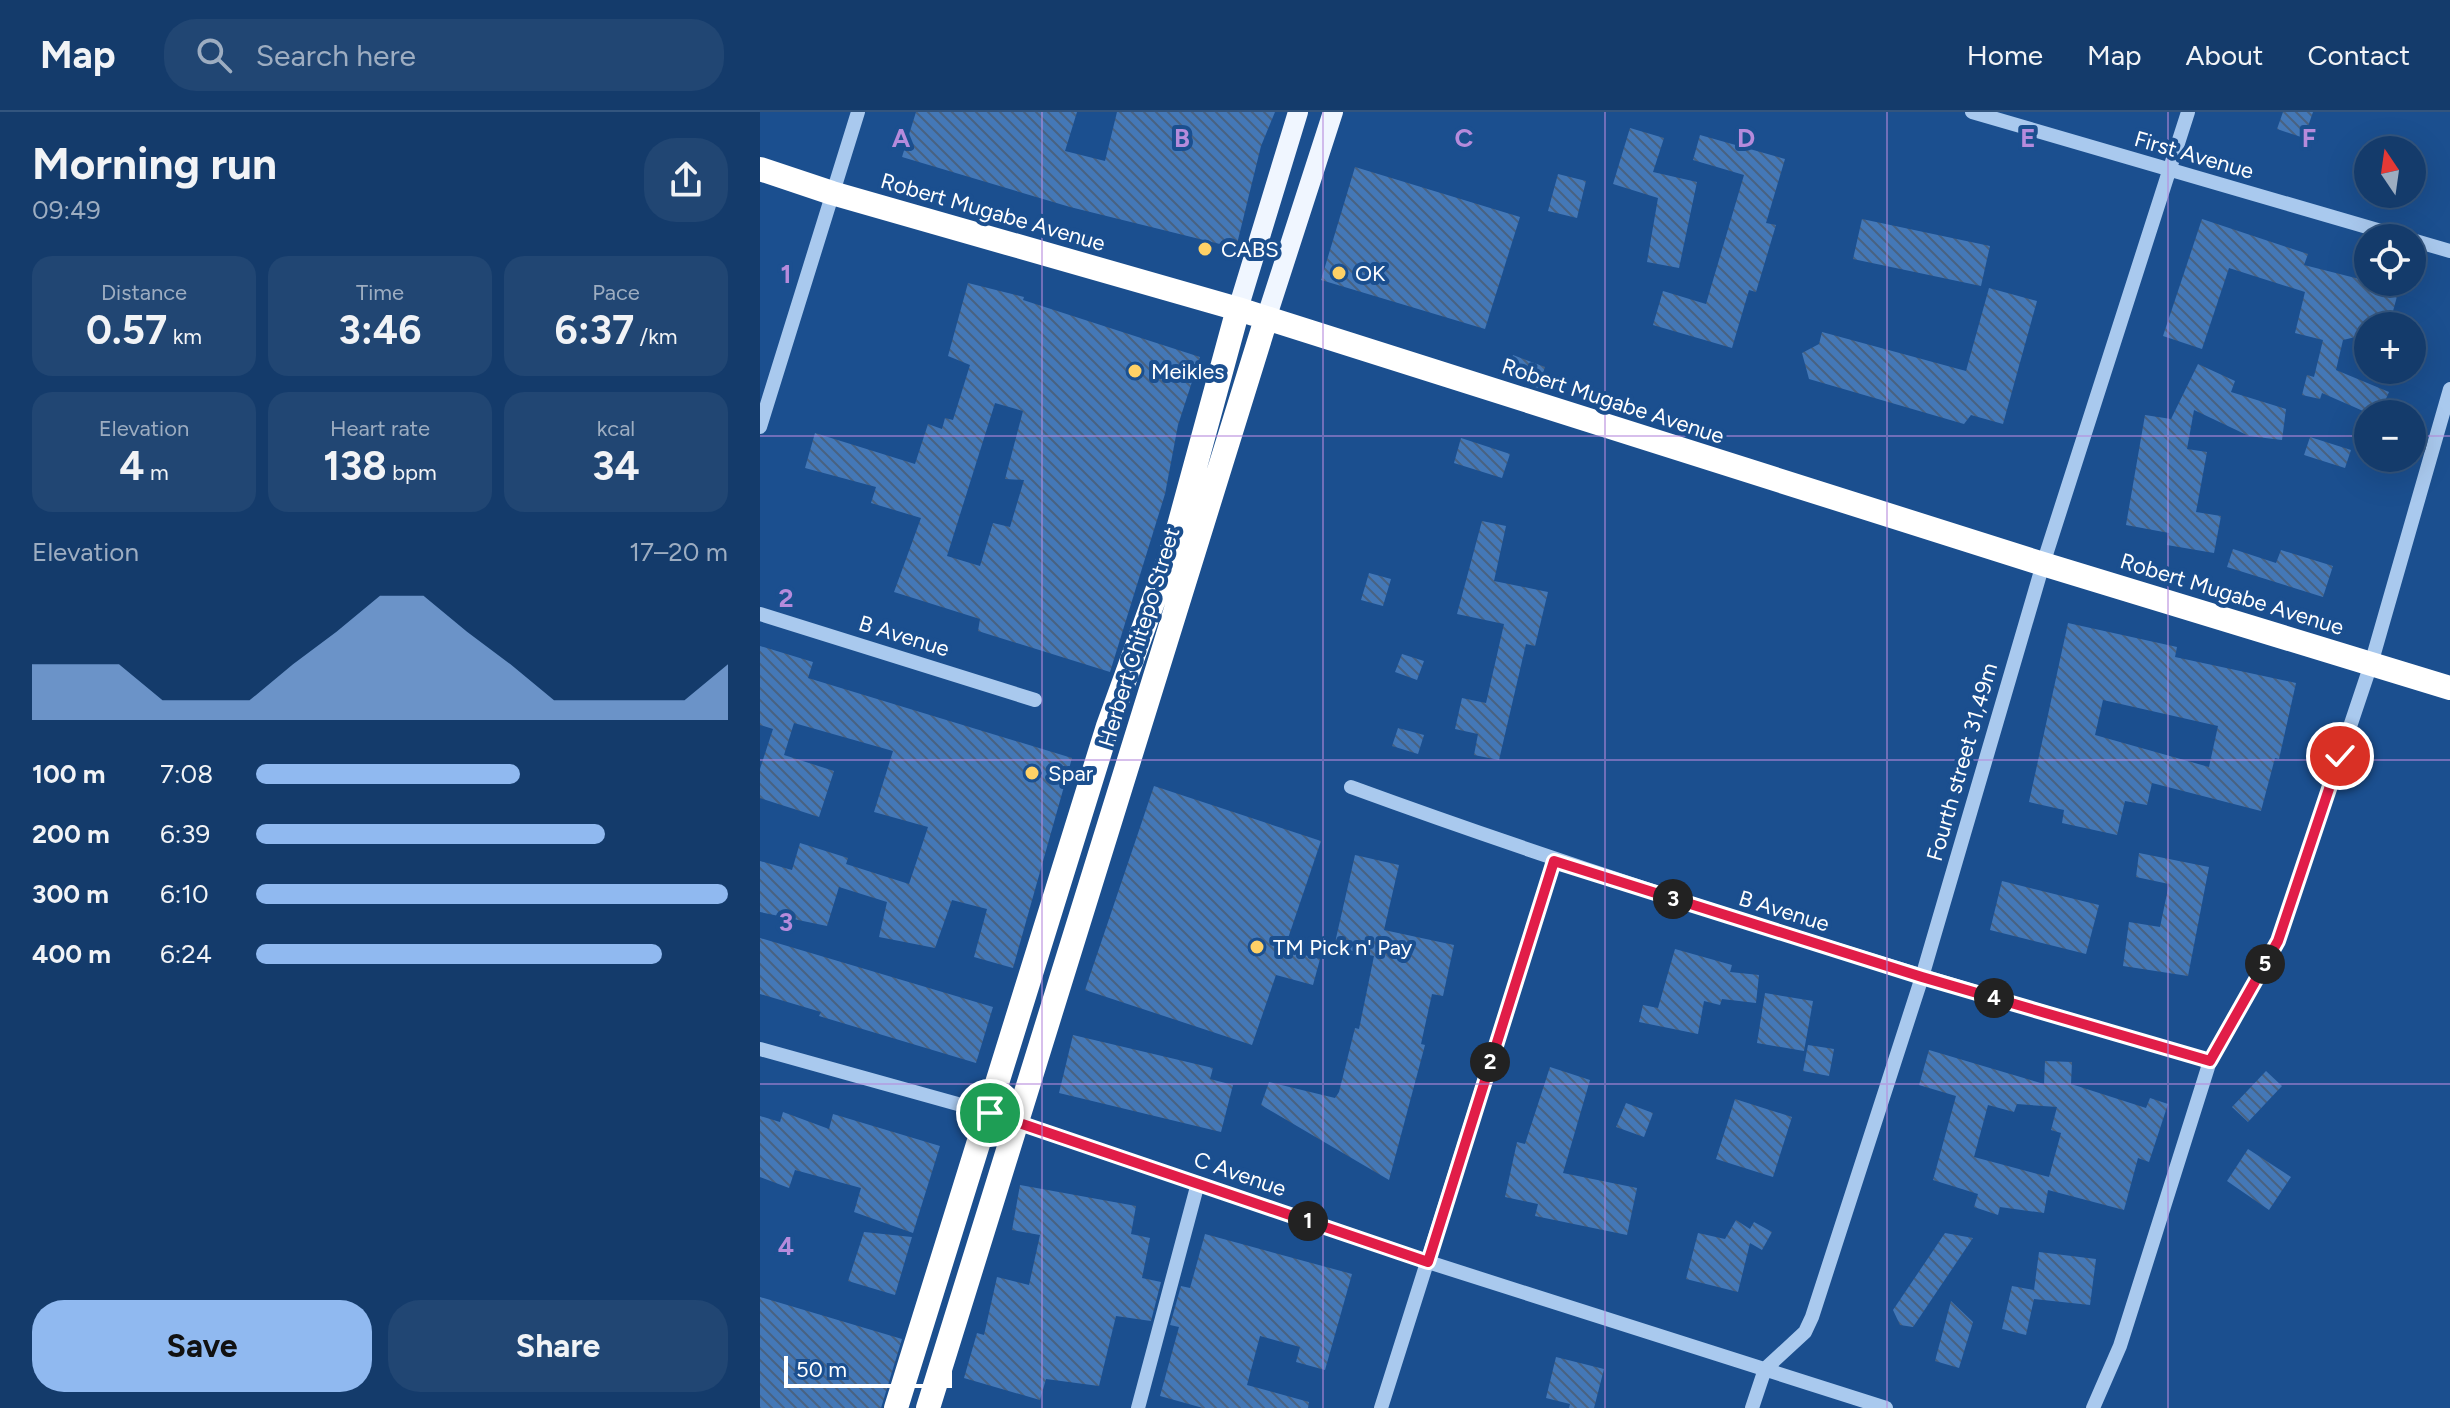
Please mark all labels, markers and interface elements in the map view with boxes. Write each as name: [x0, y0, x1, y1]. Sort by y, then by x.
search box: [164, 19, 724, 91]
text: Map: [40, 32, 116, 78]
icon: search: [192, 33, 236, 77]
text: Search here: [256, 37, 416, 74]
text: Home: [1967, 38, 2043, 72]
text: Map: [2087, 38, 2142, 72]
text: About: [2186, 38, 2263, 72]
text: Contact: [2307, 38, 2410, 72]
text: A: [892, 122, 911, 154]
text: B: [1174, 122, 1190, 154]
text: C: [1455, 122, 1474, 154]
text: D: [1737, 122, 1755, 154]
text: E: [2020, 122, 2036, 154]
text: F: [2302, 122, 2316, 154]
street label: First Avenue: [2131, 125, 2257, 185]
north arrow: [2354, 136, 2426, 208]
map controls: [2354, 136, 2426, 472]
text: Morning run: [32, 137, 277, 190]
button: share: [644, 138, 728, 222]
street label: Robert Mugabe Avenue: [878, 167, 1108, 257]
text: 09:49: [32, 194, 101, 226]
button: locate: [2354, 224, 2426, 296]
place label: CABS: [1221, 236, 1279, 263]
marker: CABS: [1196, 240, 1214, 258]
text: 1: [781, 258, 791, 290]
place label: OK: [1355, 260, 1386, 287]
marker: OK: [1330, 264, 1348, 282]
text: Distance: [101, 279, 187, 306]
text: Time: [356, 279, 404, 306]
text: Pace: [592, 279, 640, 306]
text: 0.57: [86, 306, 167, 354]
text: 3:46: [339, 306, 421, 354]
text: 6:37: [554, 306, 634, 354]
button: +: [2354, 312, 2426, 384]
text: km: [167, 323, 202, 350]
text: /km: [634, 323, 678, 350]
street label: Robert Mugabe Avenue: [1498, 352, 1728, 450]
place label: Meikles: [1151, 358, 1225, 385]
marker: Meikles: [1126, 362, 1144, 380]
button: −: [2354, 400, 2426, 472]
text: Elevation: [99, 415, 189, 442]
text: Heart rate: [330, 415, 430, 442]
text: kcal: [597, 415, 635, 442]
text: 4: [119, 442, 145, 490]
text: 138: [323, 442, 387, 490]
text: 34: [592, 442, 640, 490]
text: m: [145, 459, 169, 486]
text: bpm: [387, 459, 437, 486]
street label: Herbert Chitepo Street: [1093, 524, 1185, 750]
text: Elevation: [32, 536, 139, 568]
text: 17–20 m: [629, 536, 728, 568]
street label: Robert Mugabe Avenue: [2117, 547, 2347, 641]
text: 2: [778, 582, 794, 614]
street label: B Avenue: [855, 609, 953, 663]
street label: Fourth street 31,49m: [1921, 660, 2003, 864]
pin: [2306, 722, 2374, 790]
icon: check: [2318, 734, 2362, 778]
text: 100 m: [32, 758, 106, 790]
text: 7:08: [160, 758, 213, 790]
place label: Spar: [1048, 760, 1094, 787]
marker: Spar: [1023, 764, 1041, 782]
text: 200 m: [32, 818, 110, 850]
text: 6:39: [160, 818, 210, 850]
text: 300 m: [32, 878, 109, 910]
text: 6:10: [160, 878, 209, 910]
pin: 3: [1653, 879, 1693, 919]
street label: B Avenue: [1735, 884, 1833, 938]
text: 3: [1667, 885, 1679, 912]
text: 3: [779, 906, 793, 938]
place label: TM Pick n' Pay: [1273, 934, 1413, 961]
text: 400 m: [32, 938, 111, 970]
text: 6:24: [160, 938, 212, 970]
marker: TM Pick n' Pay: [1248, 938, 1266, 956]
pin: 5: [2245, 944, 2285, 984]
text: 5: [2259, 950, 2271, 977]
pin: 4: [1974, 978, 2014, 1018]
text: 4: [1987, 984, 2001, 1011]
pin: 2: [1470, 1042, 1510, 1082]
text: 2: [1484, 1048, 1496, 1075]
pin: [956, 1079, 1024, 1147]
icon: arrive: [968, 1091, 1012, 1135]
street label: C Avenue: [1190, 1146, 1290, 1202]
pin: 1: [1288, 1201, 1328, 1241]
text: 1: [1303, 1207, 1313, 1234]
text: 4: [778, 1230, 794, 1262]
button: Save: [32, 1300, 372, 1392]
button: Share: [388, 1300, 728, 1392]
scale bar: [784, 1352, 952, 1388]
text: 50 m: [796, 1356, 847, 1383]

